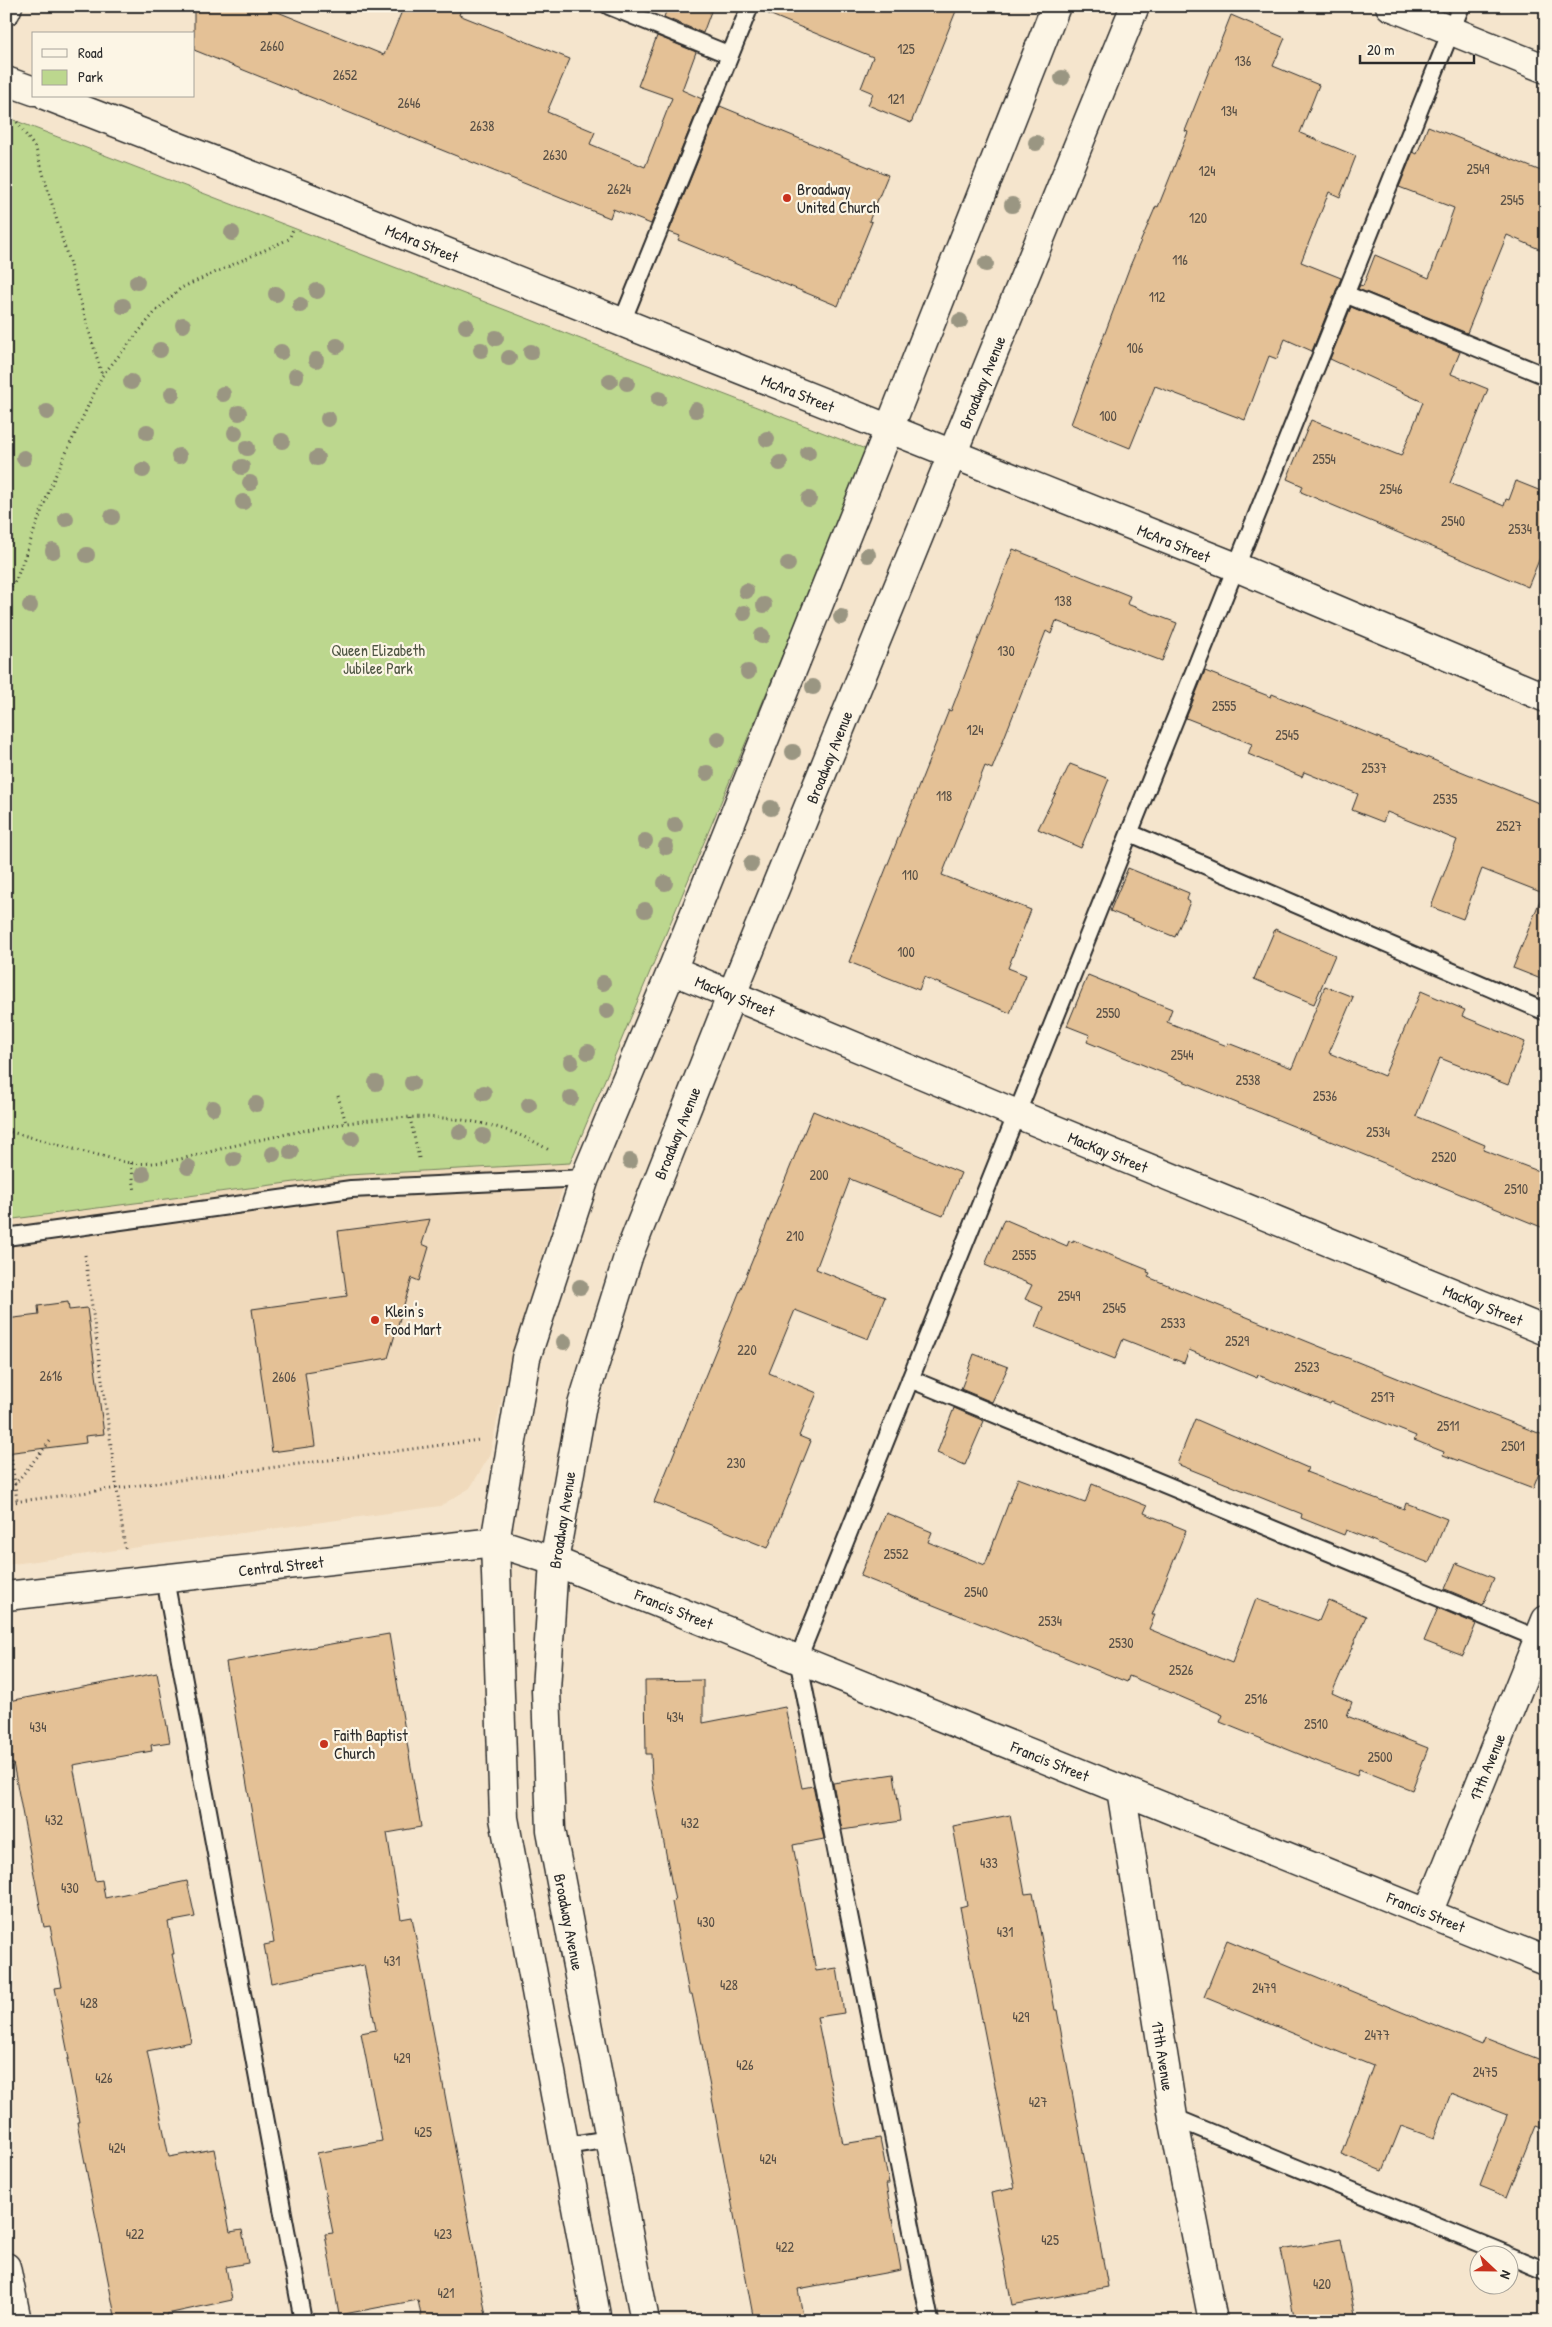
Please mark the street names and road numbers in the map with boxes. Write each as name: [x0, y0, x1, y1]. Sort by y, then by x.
street label: McAra Street: [382, 218, 462, 268]
street label: Broadway Avenue: [953, 332, 1011, 432]
street label: McAra Street: [758, 368, 838, 418]
street label: McAra Street: [1134, 518, 1214, 568]
street label: Broadway Avenue: [800, 707, 858, 807]
street label: MacKay Street: [692, 970, 779, 1022]
street label: Broadway Avenue: [648, 1083, 706, 1183]
street label: MacKay Street: [1065, 1126, 1152, 1178]
street label: MacKay Street: [1440, 1279, 1527, 1331]
street label: Broadway Avenue: [543, 1469, 581, 1570]
street label: Central Street: [237, 1551, 325, 1581]
street label: Francis Street: [631, 1583, 717, 1635]
street label: 17th Avenue: [1464, 1730, 1511, 1804]
street label: Francis Street: [1007, 1735, 1093, 1787]
street label: Broadway Avenue: [549, 1872, 589, 1973]
street label: Francis Street: [1383, 1886, 1469, 1938]
street label: 17th Avenue: [1147, 2020, 1179, 2093]

